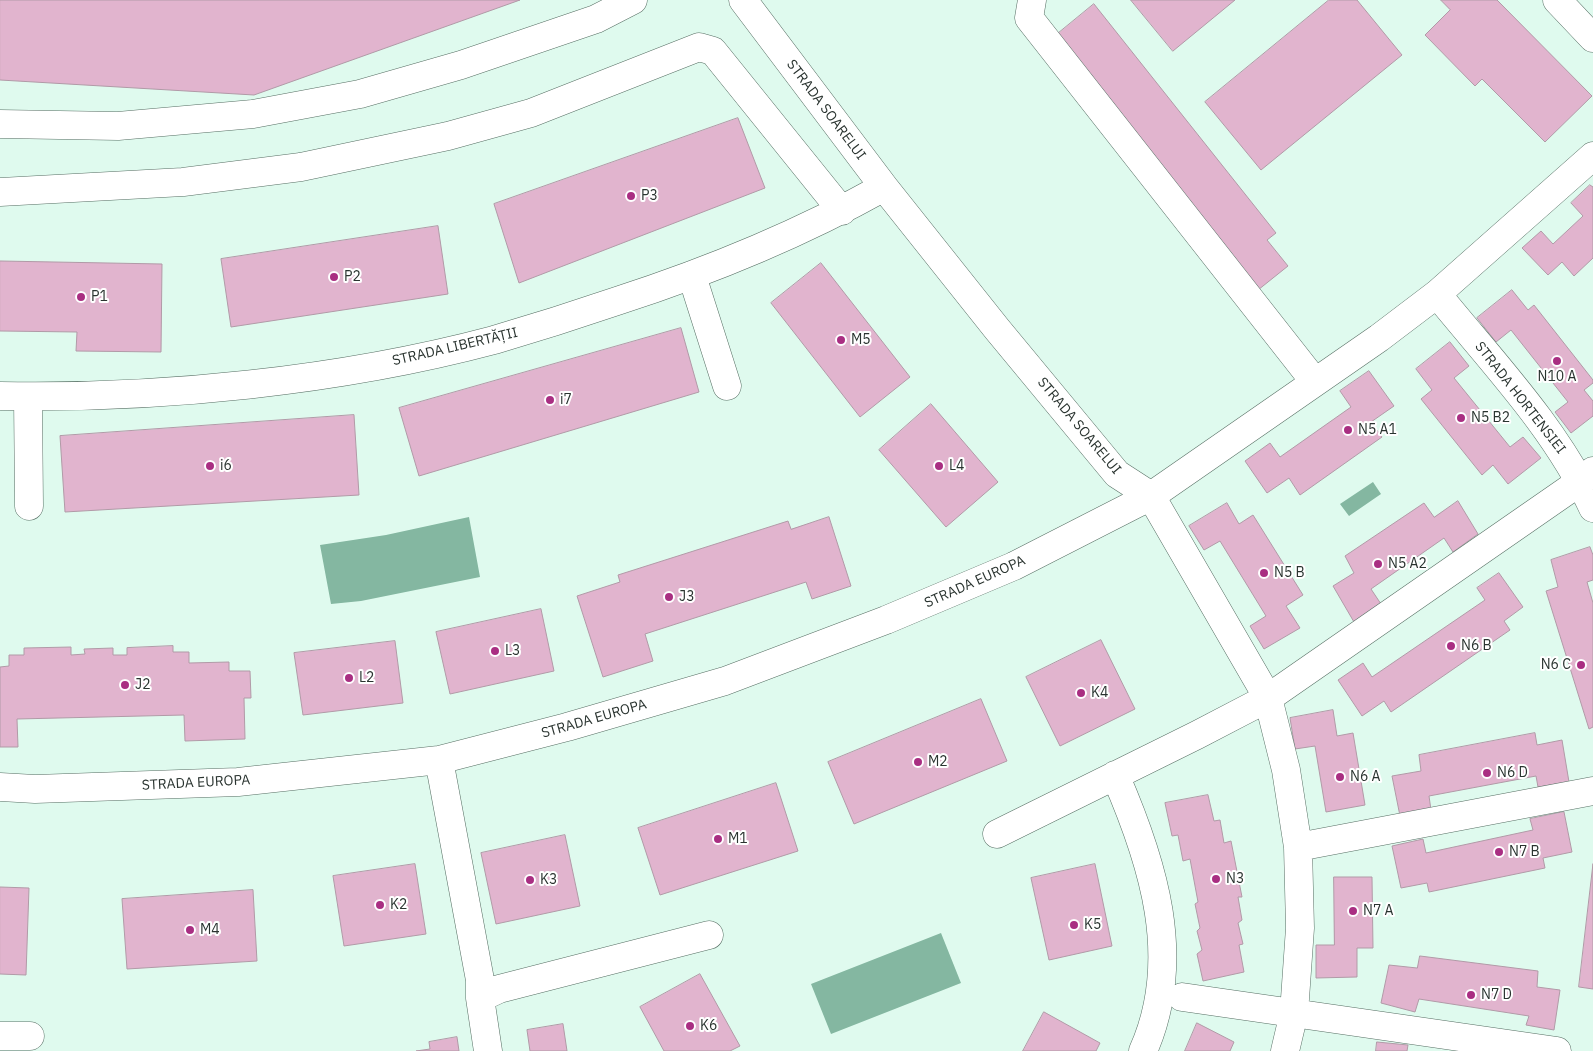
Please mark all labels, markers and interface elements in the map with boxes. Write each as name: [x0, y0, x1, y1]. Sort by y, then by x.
street label: STRADA SOARELUI: [783, 57, 869, 163]
place label: P3: [641, 188, 658, 204]
marker: P3: [625, 190, 637, 202]
place label: P2: [344, 269, 361, 285]
marker: P2: [328, 271, 340, 283]
place label: P1: [91, 289, 108, 305]
marker: P1: [75, 291, 87, 303]
street label: STRADA LIBERTĂȚII: [391, 324, 519, 370]
place label: M5: [851, 332, 871, 348]
marker: M5: [835, 334, 847, 346]
street label: STRADA HORTENSIEI: [1471, 339, 1569, 457]
marker: N10 A: [1551, 355, 1563, 367]
place label: N10 A: [1538, 369, 1576, 385]
street label: STRADA SOARELUI: [1034, 374, 1124, 478]
place label: i7: [560, 392, 572, 408]
marker: i7: [544, 394, 556, 406]
place label: N5 B2: [1471, 410, 1510, 426]
marker: N5 B2: [1455, 412, 1467, 424]
place label: N5 A1: [1358, 422, 1397, 438]
marker: N5 A1: [1342, 424, 1354, 436]
place label: i6: [220, 458, 232, 474]
place label: L4: [949, 458, 964, 474]
marker: i6: [204, 460, 216, 472]
marker: L4: [933, 460, 945, 472]
street label: STRADA EUROPA: [922, 552, 1028, 612]
place label: N5 A2: [1388, 556, 1427, 572]
marker: N5 A2: [1372, 558, 1384, 570]
place label: N5 B: [1274, 565, 1305, 581]
marker: N5 B: [1258, 567, 1270, 579]
place label: J3: [679, 589, 695, 605]
marker: J3: [663, 591, 675, 603]
place label: N6 B: [1461, 638, 1492, 654]
marker: N6 B: [1445, 640, 1457, 652]
place label: L3: [505, 643, 520, 659]
marker: L3: [489, 645, 501, 657]
place label: N6 C: [1541, 657, 1571, 673]
marker: N6 C: [1575, 659, 1587, 671]
place label: L2: [359, 670, 374, 686]
marker: L2: [343, 672, 355, 684]
place label: J2: [135, 677, 151, 693]
marker: J2: [119, 679, 131, 691]
place label: K4: [1091, 685, 1108, 701]
marker: K4: [1075, 687, 1087, 699]
street label: STRADA EUROPA: [539, 696, 649, 742]
place label: M2: [928, 754, 948, 770]
marker: M2: [912, 756, 924, 768]
place label: N6 D: [1497, 765, 1528, 781]
marker: N6 D: [1481, 767, 1493, 779]
place label: N6 A: [1350, 769, 1381, 785]
marker: N6 A: [1334, 771, 1346, 783]
street label: STRADA EUROPA: [141, 772, 251, 794]
place label: M1: [728, 831, 748, 847]
marker: M1: [712, 833, 724, 845]
place label: N7 B: [1509, 844, 1540, 860]
marker: N7 B: [1493, 846, 1505, 858]
place label: N3: [1226, 871, 1244, 887]
place label: K3: [540, 872, 557, 888]
marker: N3: [1210, 873, 1222, 885]
marker: K3: [524, 874, 536, 886]
place label: K2: [390, 897, 407, 913]
marker: K2: [374, 899, 386, 911]
place label: N7 A: [1363, 903, 1394, 919]
marker: N7 A: [1347, 905, 1359, 917]
place label: K5: [1084, 917, 1101, 933]
marker: K5: [1068, 919, 1080, 931]
place label: M4: [200, 922, 220, 938]
marker: M4: [184, 924, 196, 936]
place label: N7 D: [1481, 987, 1512, 1003]
marker: N7 D: [1465, 989, 1477, 1001]
place label: K6: [700, 1018, 717, 1034]
marker: K6: [684, 1020, 696, 1032]

